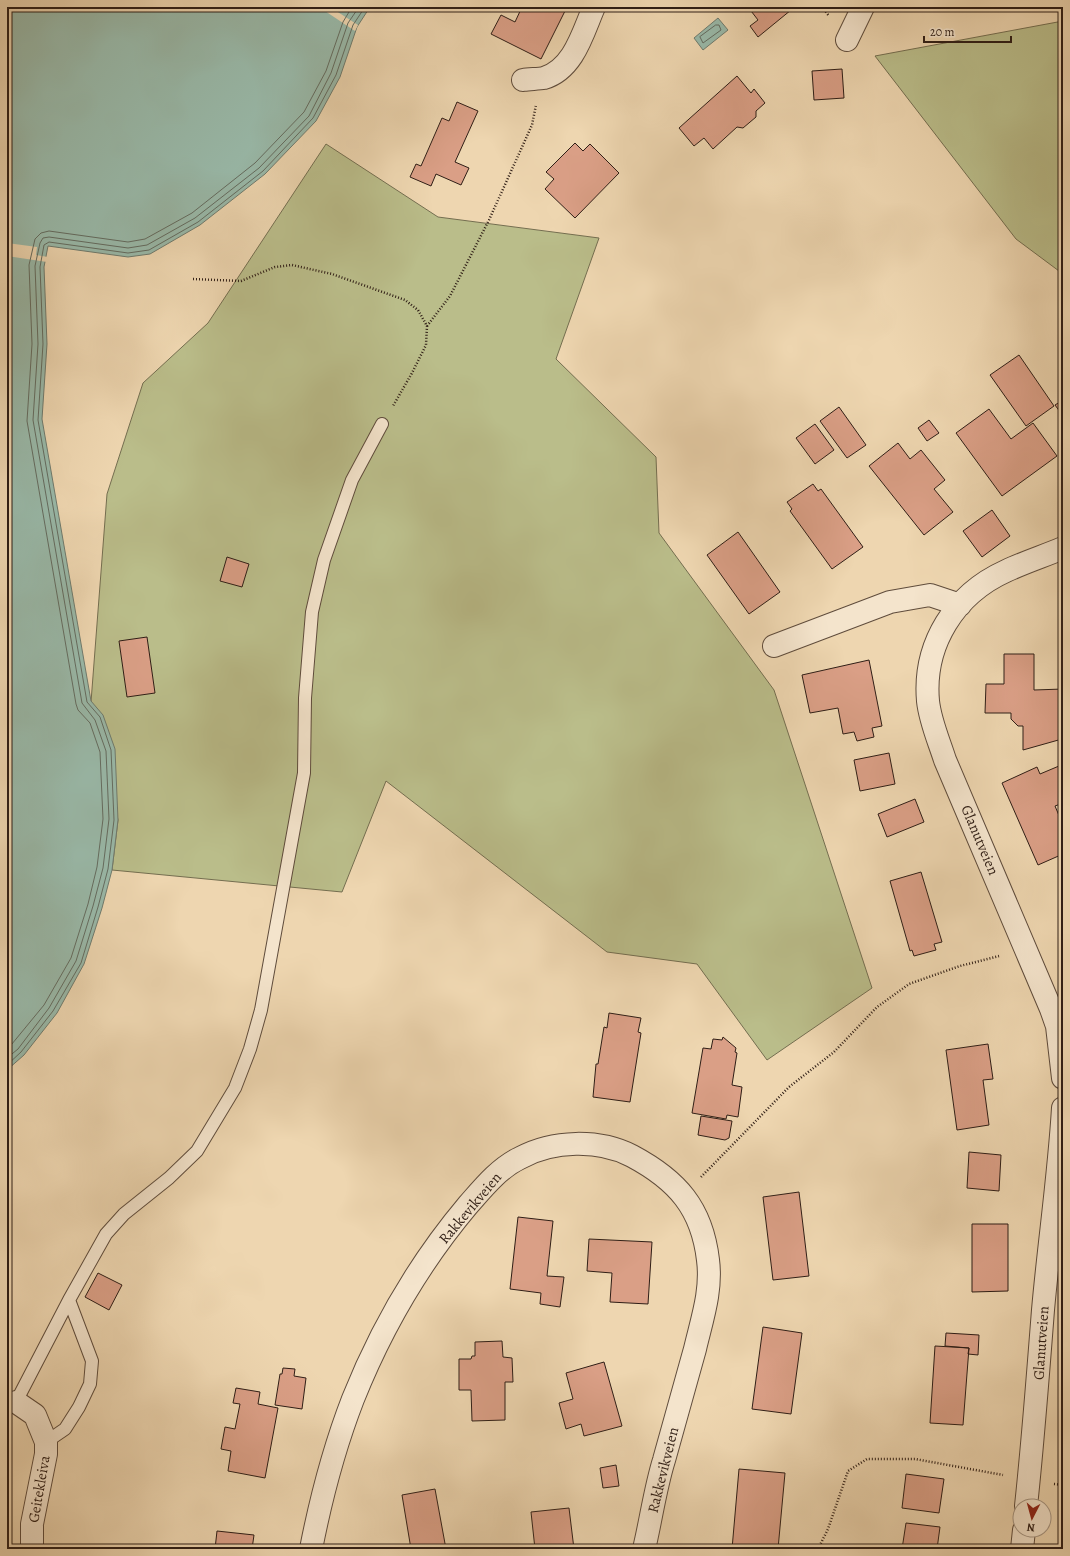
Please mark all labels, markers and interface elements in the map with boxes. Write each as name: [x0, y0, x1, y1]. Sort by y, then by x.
scale bar: [924, 18, 1011, 44]
text: 20 m: [930, 24, 954, 40]
street label: Glanutveien: [956, 802, 1004, 878]
street label: Rakkevikveien: [434, 1168, 506, 1248]
street label: Glanutveien: [1028, 1305, 1054, 1381]
street label: Rakkevikveien: [643, 1425, 683, 1515]
street label: Geitekleiva: [23, 1454, 55, 1524]
north arrow: [1012, 1498, 1052, 1538]
text: N: [1026, 1520, 1036, 1535]

